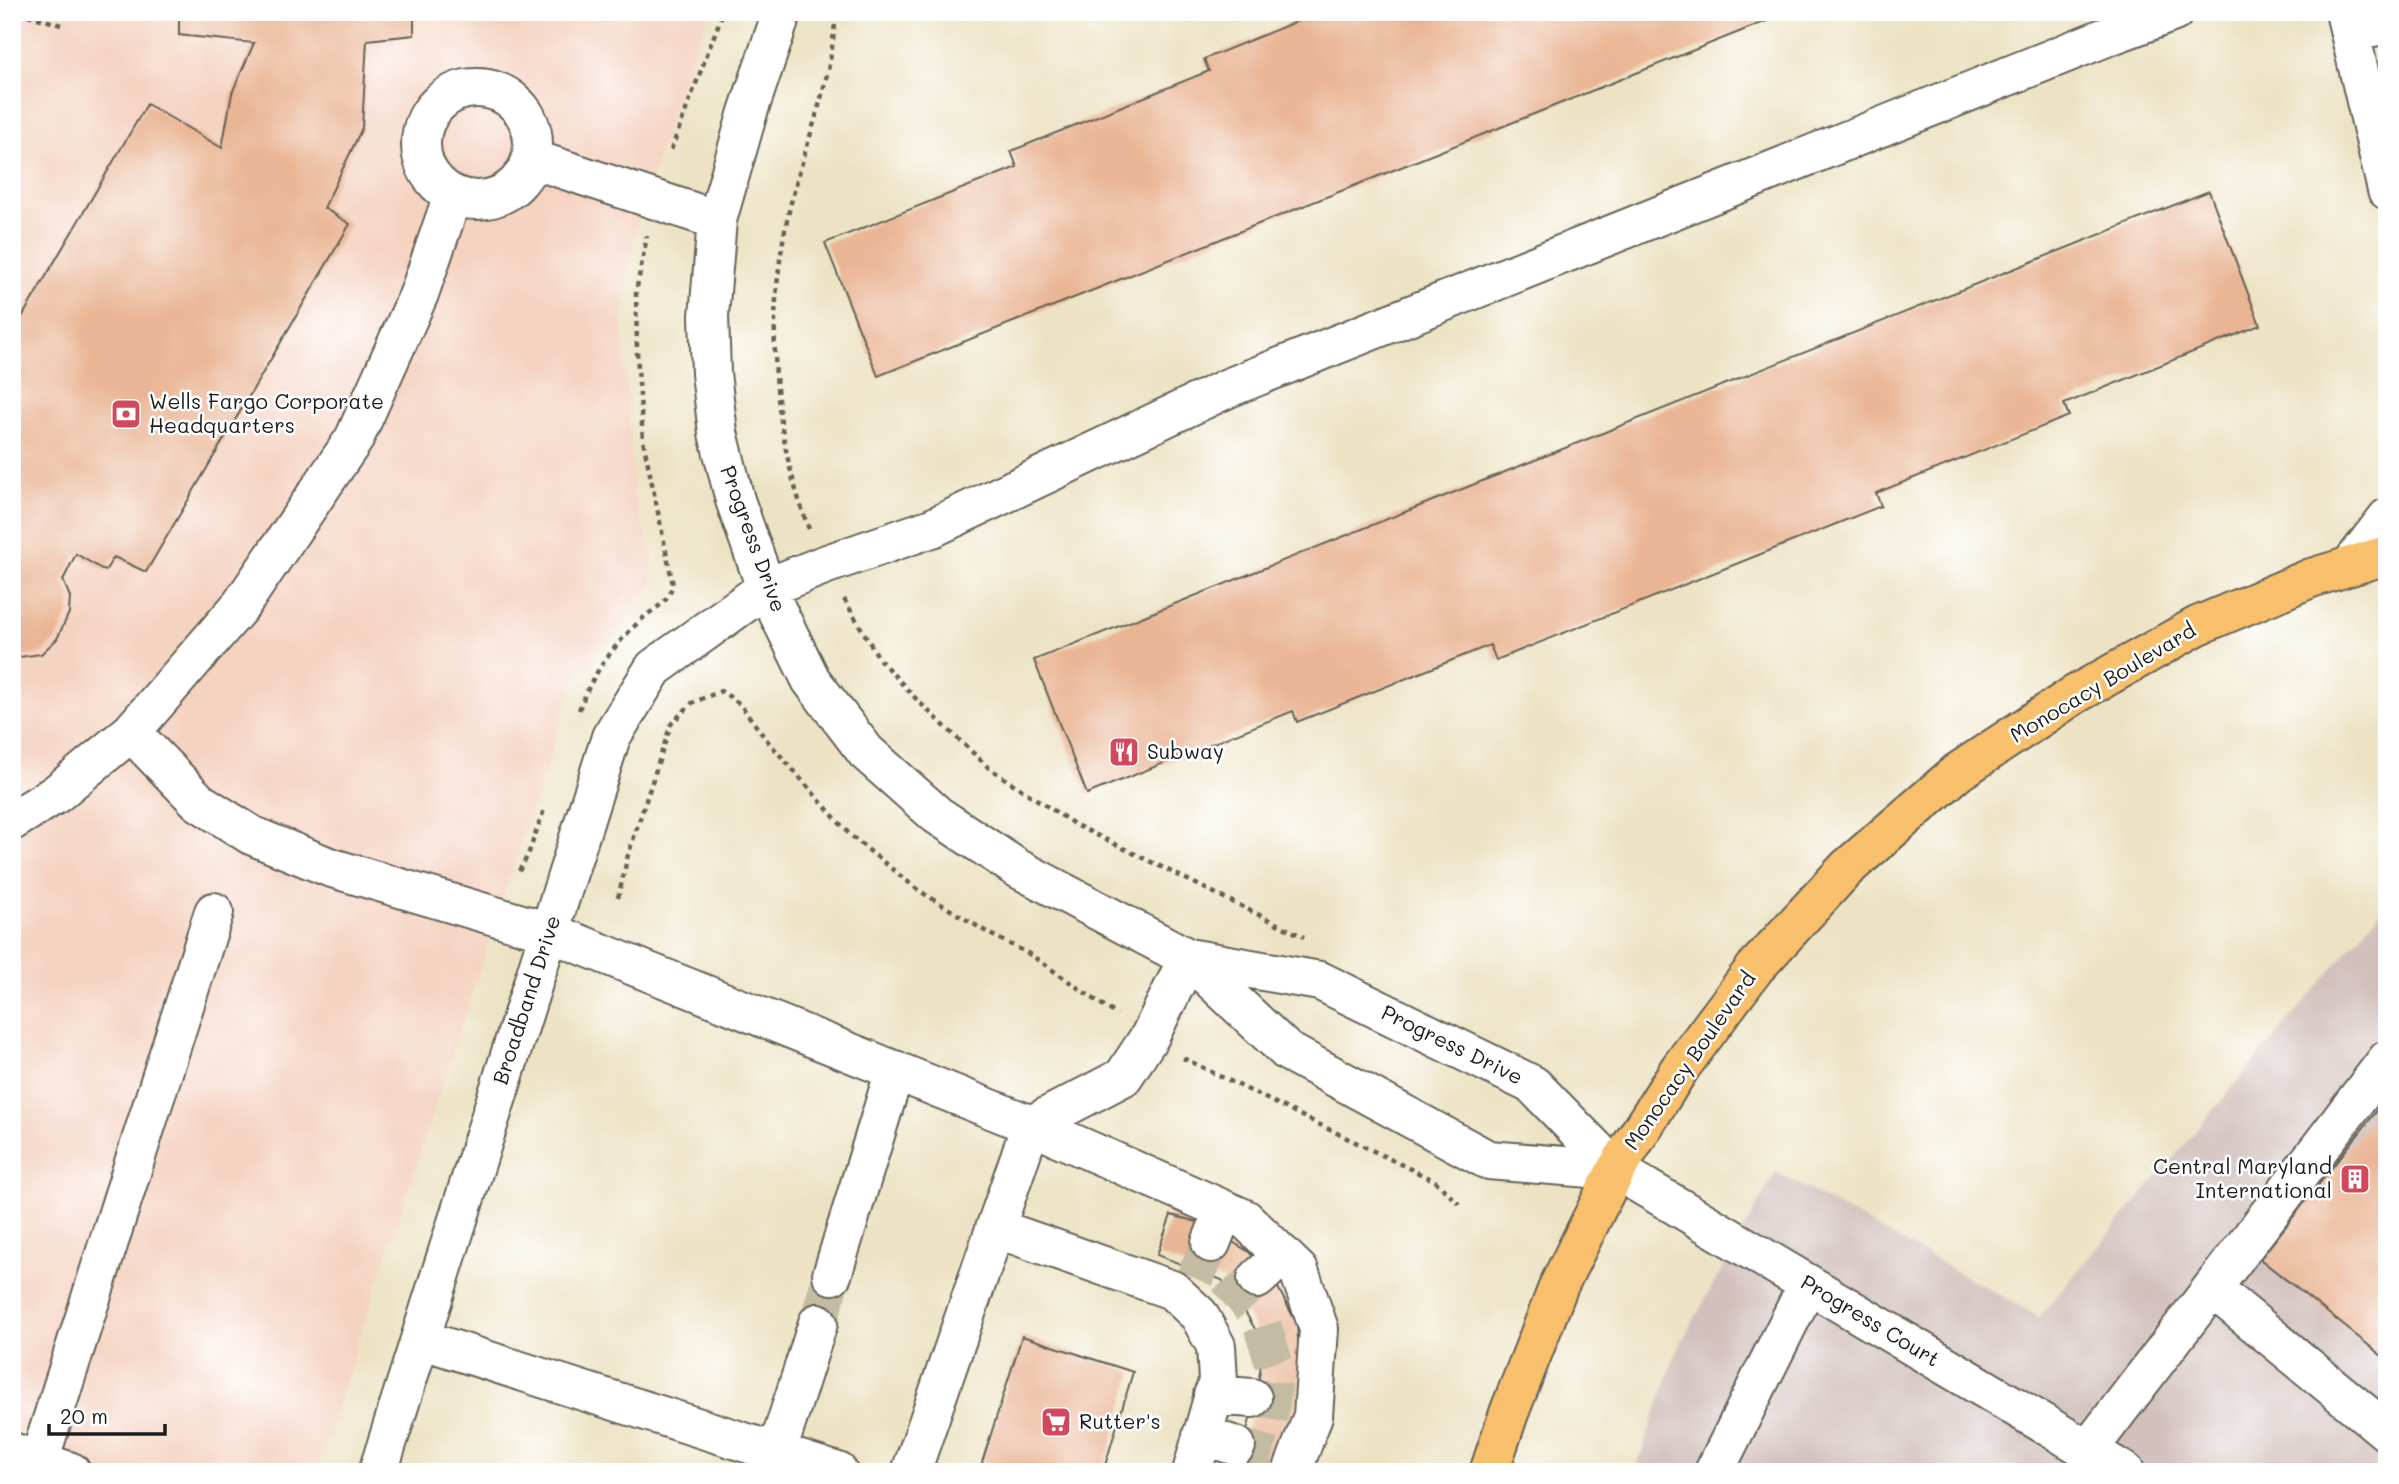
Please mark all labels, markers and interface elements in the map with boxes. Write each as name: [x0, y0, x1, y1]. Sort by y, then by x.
place label: Wells Fargo Corporate Headquarters: [149, 387, 384, 438]
bank icon: Wells Fargo Corporate Headquarters: [109, 397, 143, 431]
street label: Progress Drive: [715, 461, 793, 616]
street label: Monocacy Boulevard: [2004, 616, 2200, 748]
restaurant icon: Subway: [1107, 735, 1141, 769]
place label: Subway: [1147, 737, 1224, 764]
street label: Broadband Drive: [486, 912, 566, 1087]
street label: Monocacy Boulevard: [1617, 966, 1761, 1155]
street label: Progress Drive: [1377, 998, 1528, 1090]
place label: Central Maryland International: [2153, 1152, 2332, 1203]
building icon: Central Maryland International: [2338, 1162, 2372, 1196]
street label: Progress Court: [1796, 1268, 1945, 1372]
scale bar: [49, 1393, 164, 1437]
text: 20 m: [60, 1402, 108, 1429]
supermarket icon: Rutter's: [1039, 1405, 1073, 1439]
place label: Rutter's: [1079, 1407, 1161, 1434]

